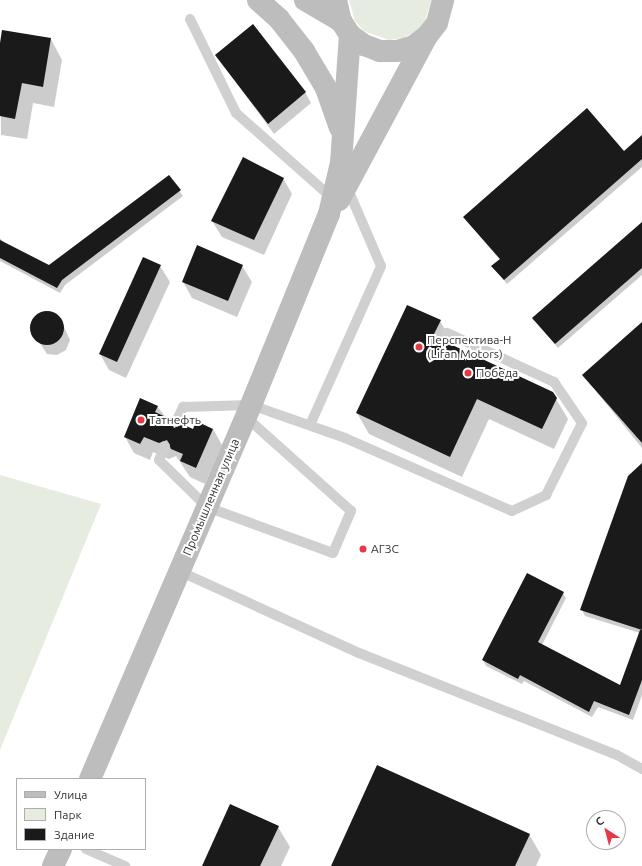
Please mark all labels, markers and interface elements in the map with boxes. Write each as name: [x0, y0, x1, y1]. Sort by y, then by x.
place label: Перспектива-Н (Lifan Motors): [427, 333, 511, 361]
marker: Перспектива-Н (Lifan Motors): [414, 342, 424, 352]
place label: Победа: [476, 366, 518, 380]
marker: Победа: [463, 368, 473, 378]
place label: Татнефть: [149, 413, 201, 427]
marker: Татнефть: [136, 415, 146, 425]
street label: Промышленная улица: [180, 436, 242, 558]
place label: АГЗС: [371, 542, 399, 556]
marker: АГЗС: [358, 544, 368, 554]
legend: [16, 778, 146, 850]
text: Улица: [54, 788, 87, 801]
text: Парк: [54, 808, 82, 821]
north arrow: [586, 810, 626, 850]
text: С: [593, 814, 606, 828]
text: Здание: [54, 828, 95, 841]

